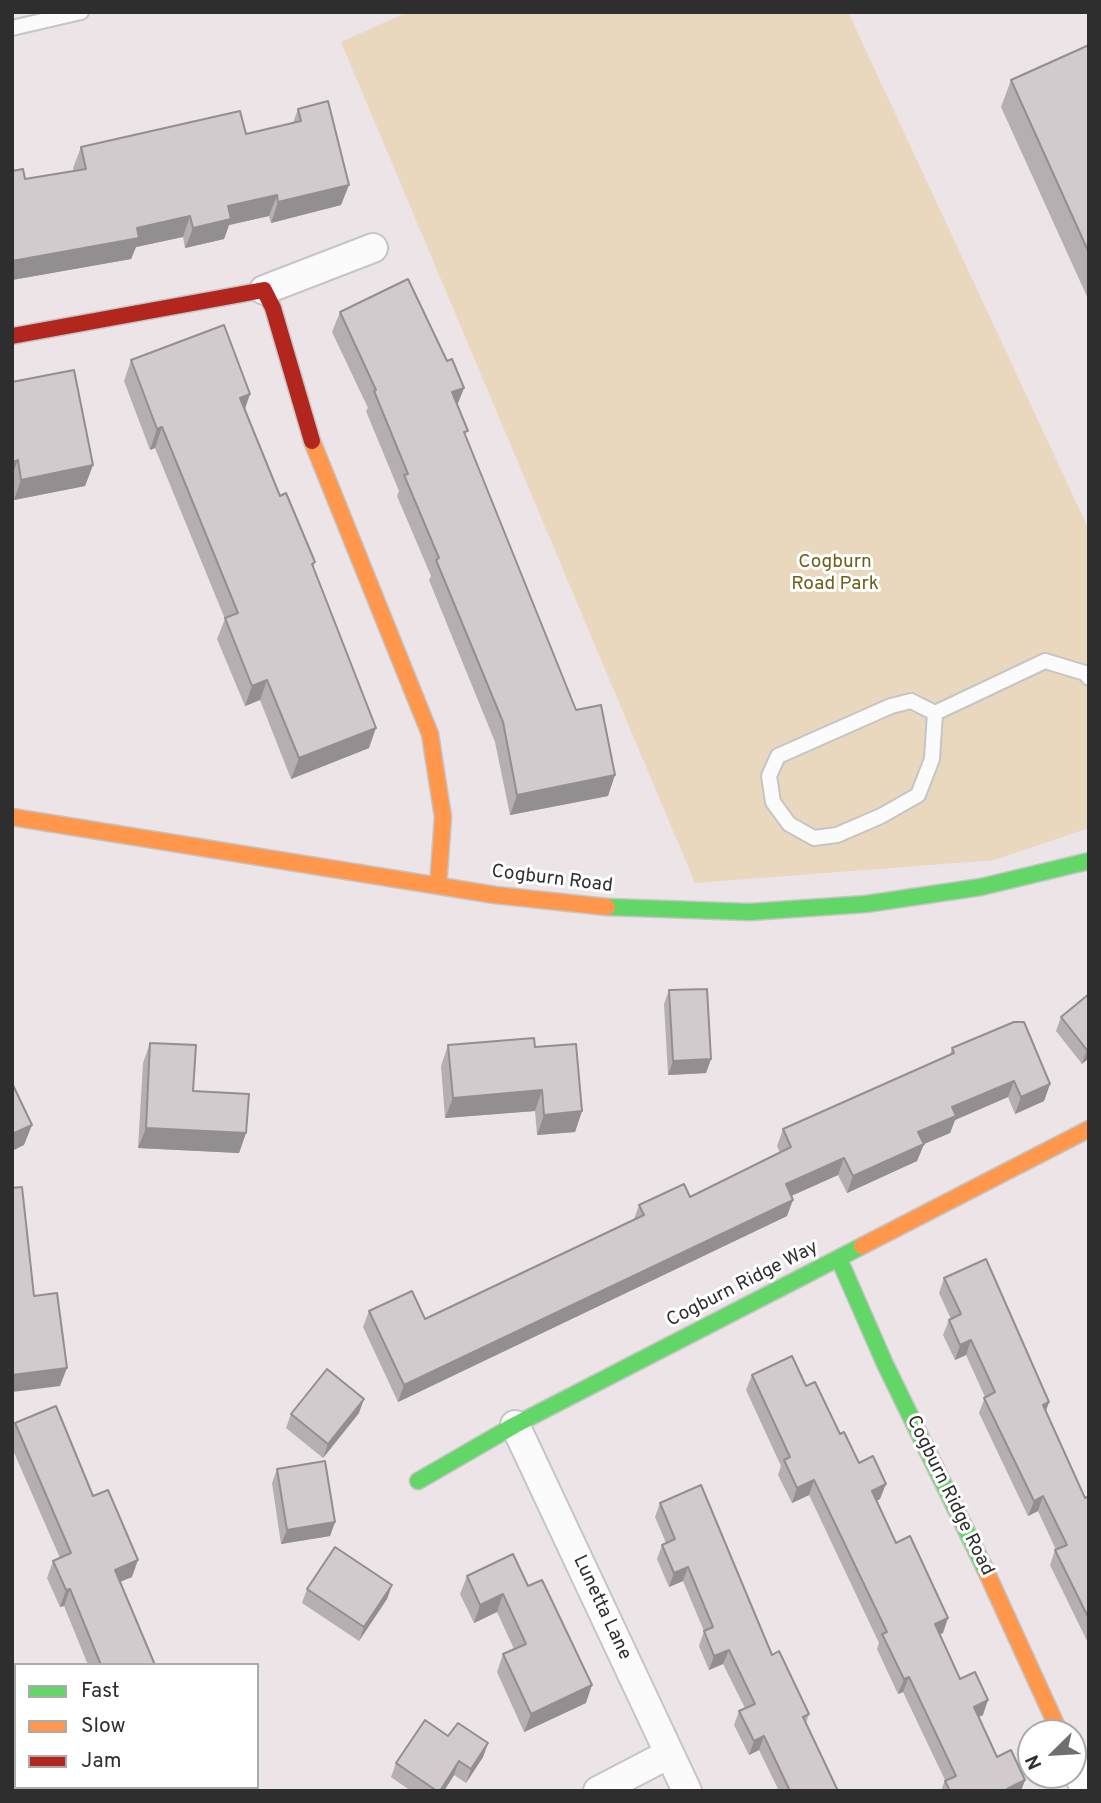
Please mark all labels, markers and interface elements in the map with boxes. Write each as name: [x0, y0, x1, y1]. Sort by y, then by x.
park label: Cogburn Road Park: [791, 552, 879, 596]
street label: Cogburn Road: [490, 861, 614, 899]
street label: Cogburn Ridge Way: [663, 1237, 823, 1333]
street label: Cogburn Ridge Road: [900, 1412, 998, 1580]
street label: Lunetta Lane: [567, 1552, 635, 1664]
legend: [14, 1663, 259, 1789]
text: Fast: [81, 1678, 120, 1705]
text: Slow: [81, 1713, 126, 1740]
north arrow: [1017, 1719, 1087, 1789]
text: Jam: [81, 1748, 122, 1775]
text: N: [1021, 1751, 1048, 1773]

